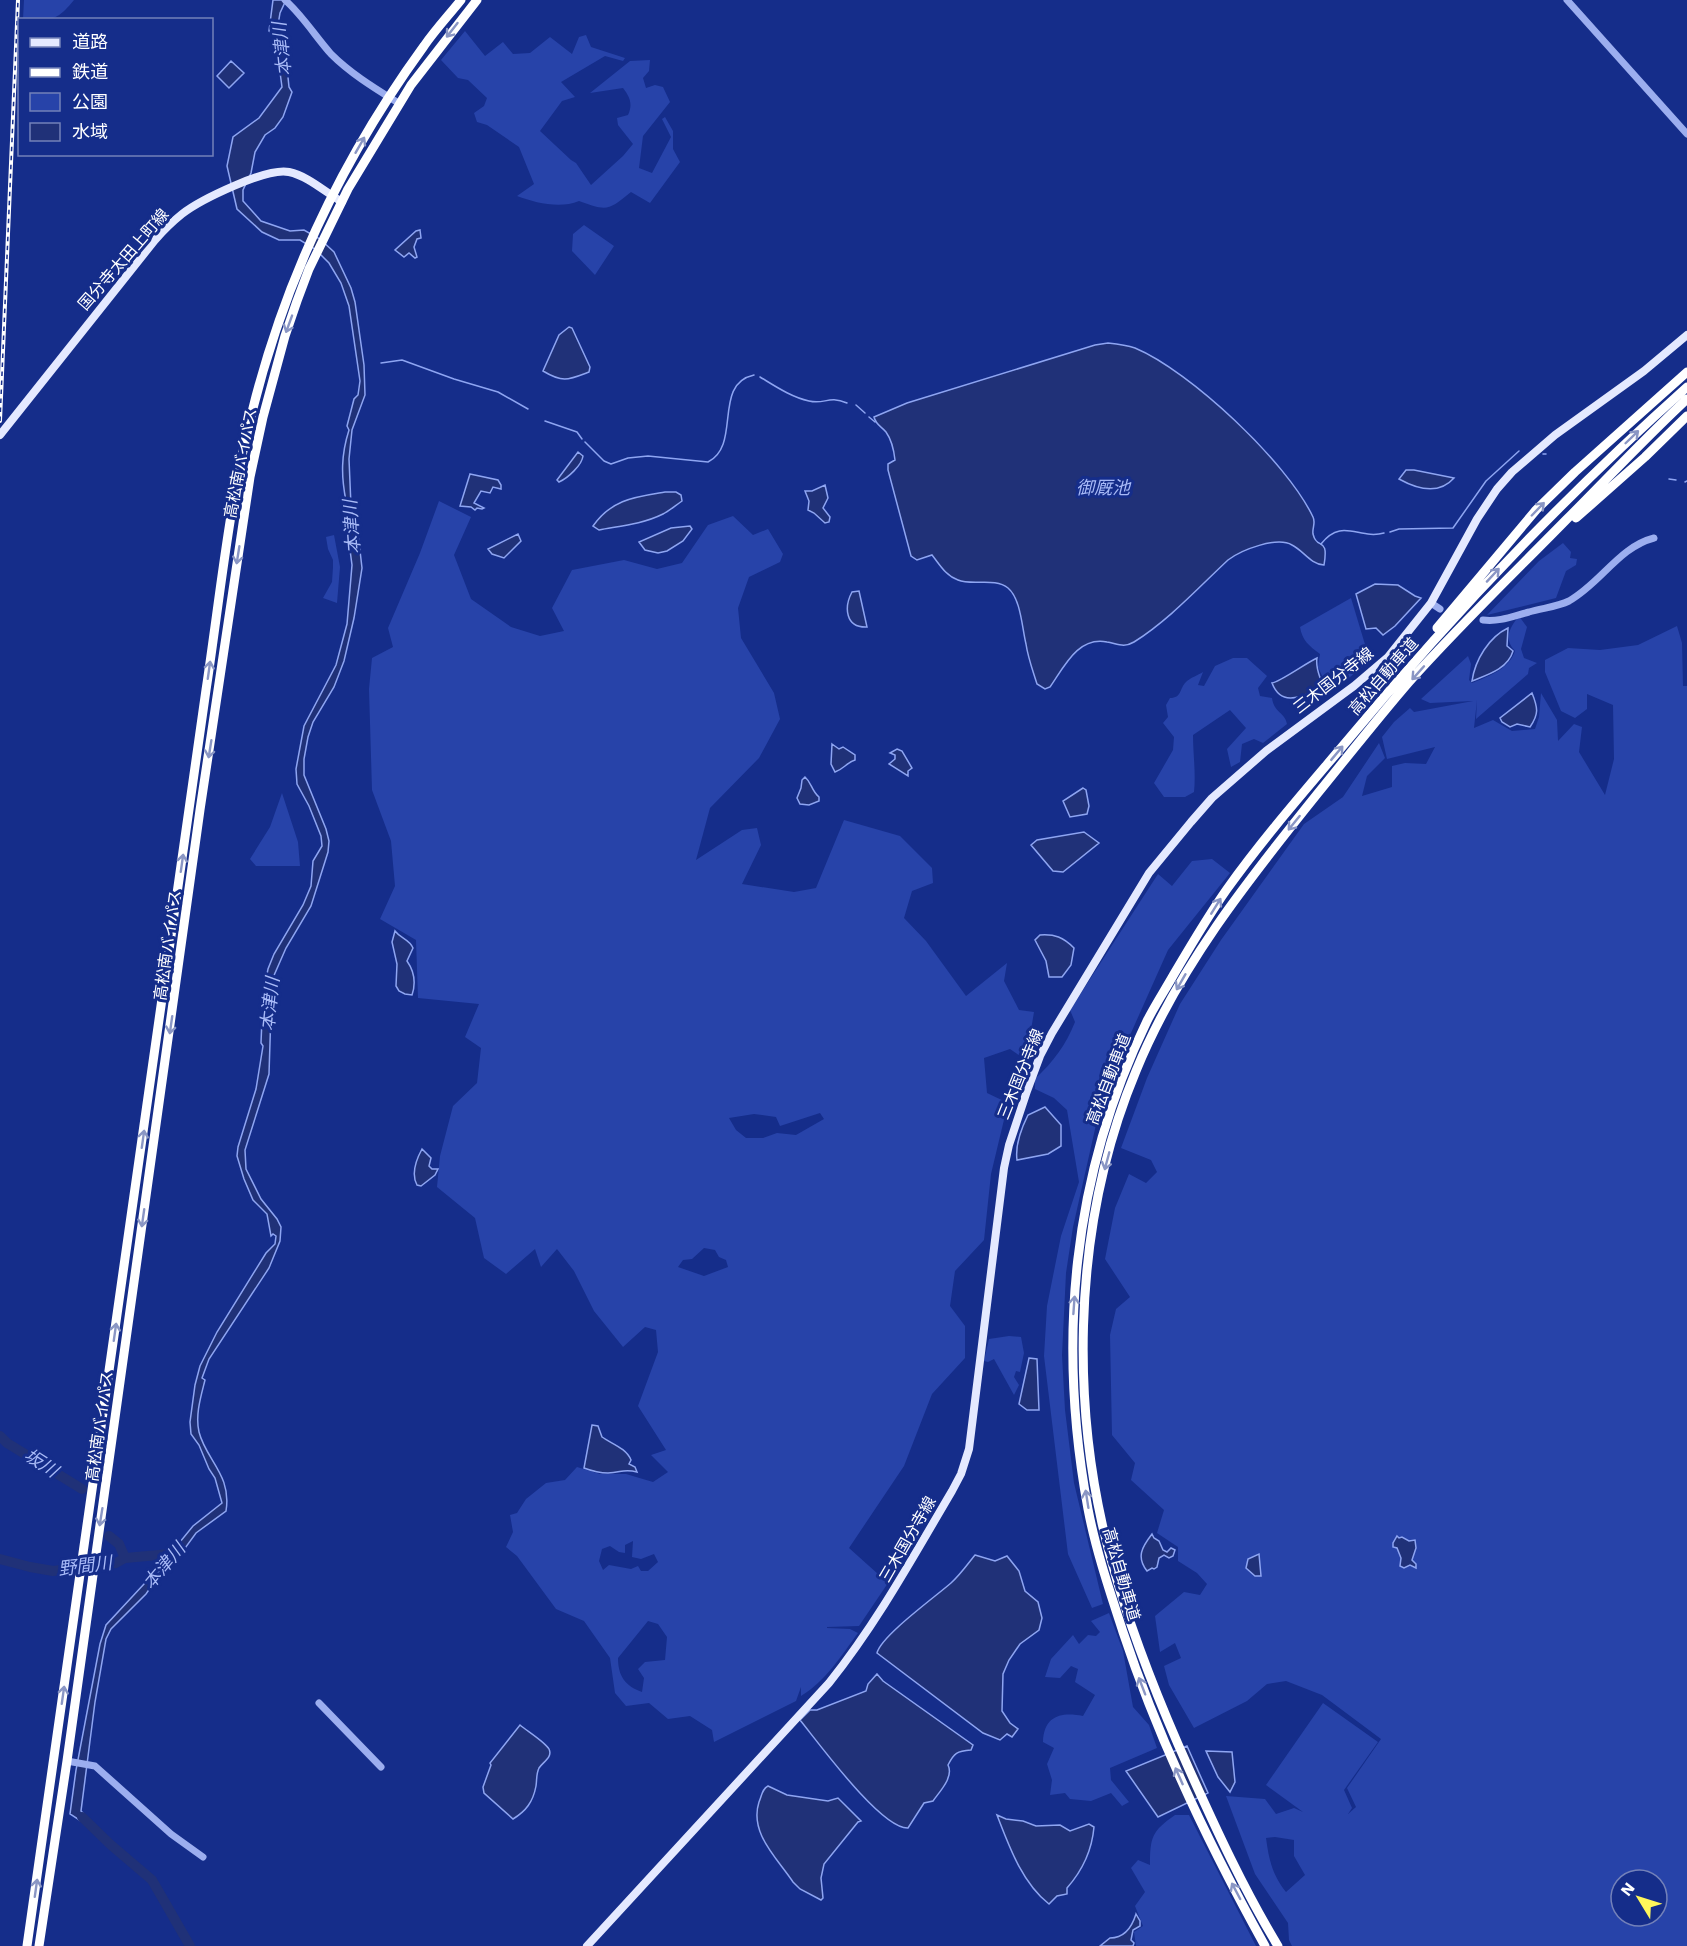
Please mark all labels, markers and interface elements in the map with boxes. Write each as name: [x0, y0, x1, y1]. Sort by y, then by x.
legend: [18, 18, 213, 156]
water label: 本津川: [268, 19, 295, 77]
one-way arrow: [445, 22, 458, 38]
text: 道路: [72, 31, 108, 52]
text: 鉄道: [72, 61, 108, 82]
text: 公園: [72, 91, 108, 112]
text: 水域: [72, 121, 108, 142]
one-way arrow: [354, 137, 366, 154]
street label: 国分寺太田上町線: [74, 205, 173, 314]
one-way arrow: [283, 314, 294, 333]
street label: 高松南バイパス: [221, 406, 260, 520]
one-way arrow: [1624, 430, 1639, 445]
water label: 御厩池: [1076, 477, 1132, 498]
water label: 本津川: [339, 497, 364, 555]
one-way arrow: [1530, 502, 1545, 517]
one-way arrow: [233, 545, 244, 564]
one-way arrow: [1486, 568, 1500, 583]
street label: 高松自動車道: [1345, 634, 1422, 719]
street label: 三木国分寺線: [1290, 643, 1377, 717]
one-way arrow: [204, 660, 215, 680]
one-way arrow: [1411, 665, 1425, 680]
one-way arrow: [204, 739, 215, 758]
one-way arrow: [1330, 745, 1343, 761]
one-way arrow: [1287, 815, 1300, 831]
one-way arrow: [177, 853, 188, 873]
street label: 高松南バイパス: [150, 888, 185, 1002]
one-way arrow: [1210, 898, 1222, 915]
one-way arrow: [1175, 973, 1187, 990]
water label: 本津川: [256, 974, 283, 1032]
one-way arrow: [165, 1015, 176, 1035]
street label: 三木国分寺線: [994, 1026, 1047, 1122]
street label: 高松自動車道: [1082, 1031, 1135, 1127]
one-way arrow: [137, 1129, 148, 1149]
one-way arrow: [1100, 1151, 1112, 1170]
one-way arrow: [137, 1208, 148, 1228]
one-way arrow: [1069, 1296, 1080, 1316]
one-way arrow: [110, 1323, 121, 1342]
street label: 高松南バイパス: [82, 1369, 117, 1483]
water label: 坂川: [20, 1444, 64, 1482]
one-way arrow: [1081, 1490, 1092, 1510]
street label: 三木国分寺線: [875, 1493, 940, 1586]
one-way arrow: [96, 1507, 107, 1527]
street label: 高松自動車道: [1099, 1525, 1144, 1623]
water label: 本津川: [138, 1537, 190, 1593]
water label: 野間川: [57, 1552, 115, 1579]
one-way arrow: [1136, 1677, 1147, 1696]
one-way arrow: [58, 1686, 69, 1706]
one-way arrow: [1173, 1767, 1184, 1786]
north arrow: [1609, 1868, 1669, 1928]
one-way arrow: [30, 1879, 41, 1899]
text: N: [1616, 1879, 1639, 1900]
one-way arrow: [1230, 1883, 1242, 1900]

